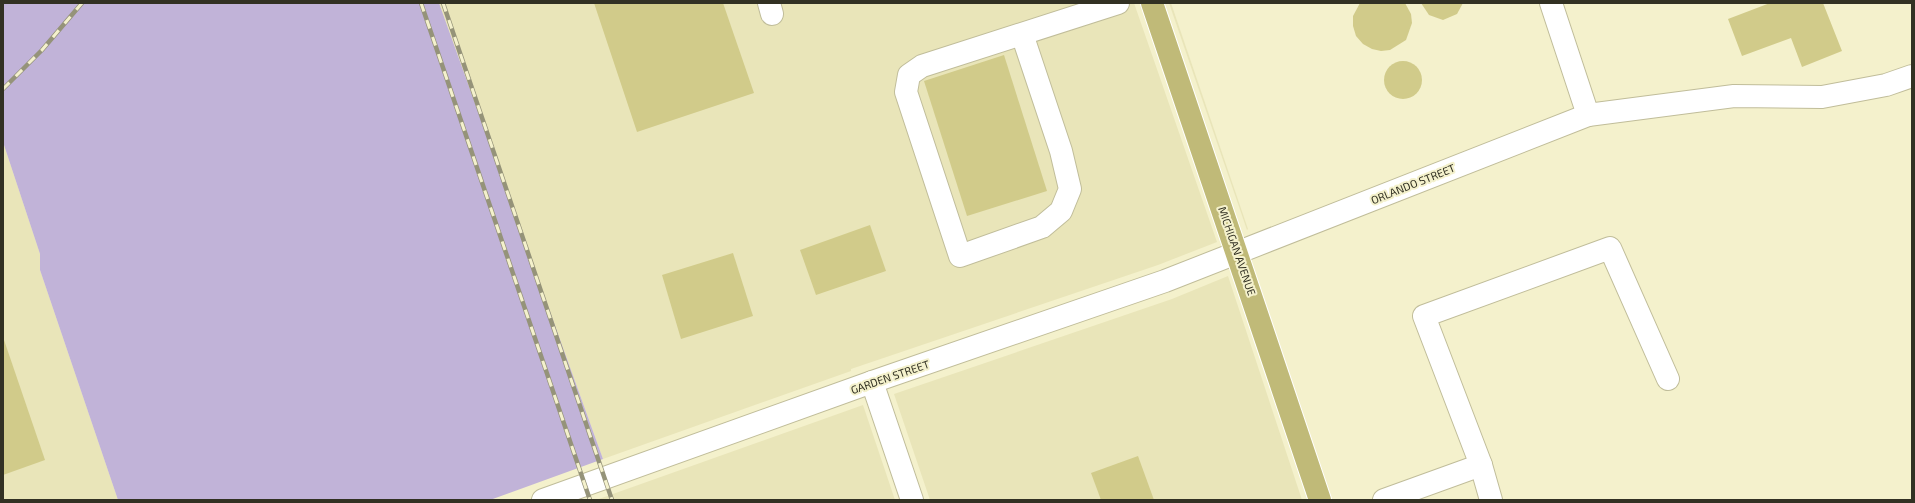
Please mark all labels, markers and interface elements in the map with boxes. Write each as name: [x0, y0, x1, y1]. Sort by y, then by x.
street label: ORLANDO STREET: [1369, 161, 1457, 206]
street label: MICHIGAN AVENUE: [1216, 205, 1259, 297]
street label: GARDEN STREET: [849, 357, 931, 396]

